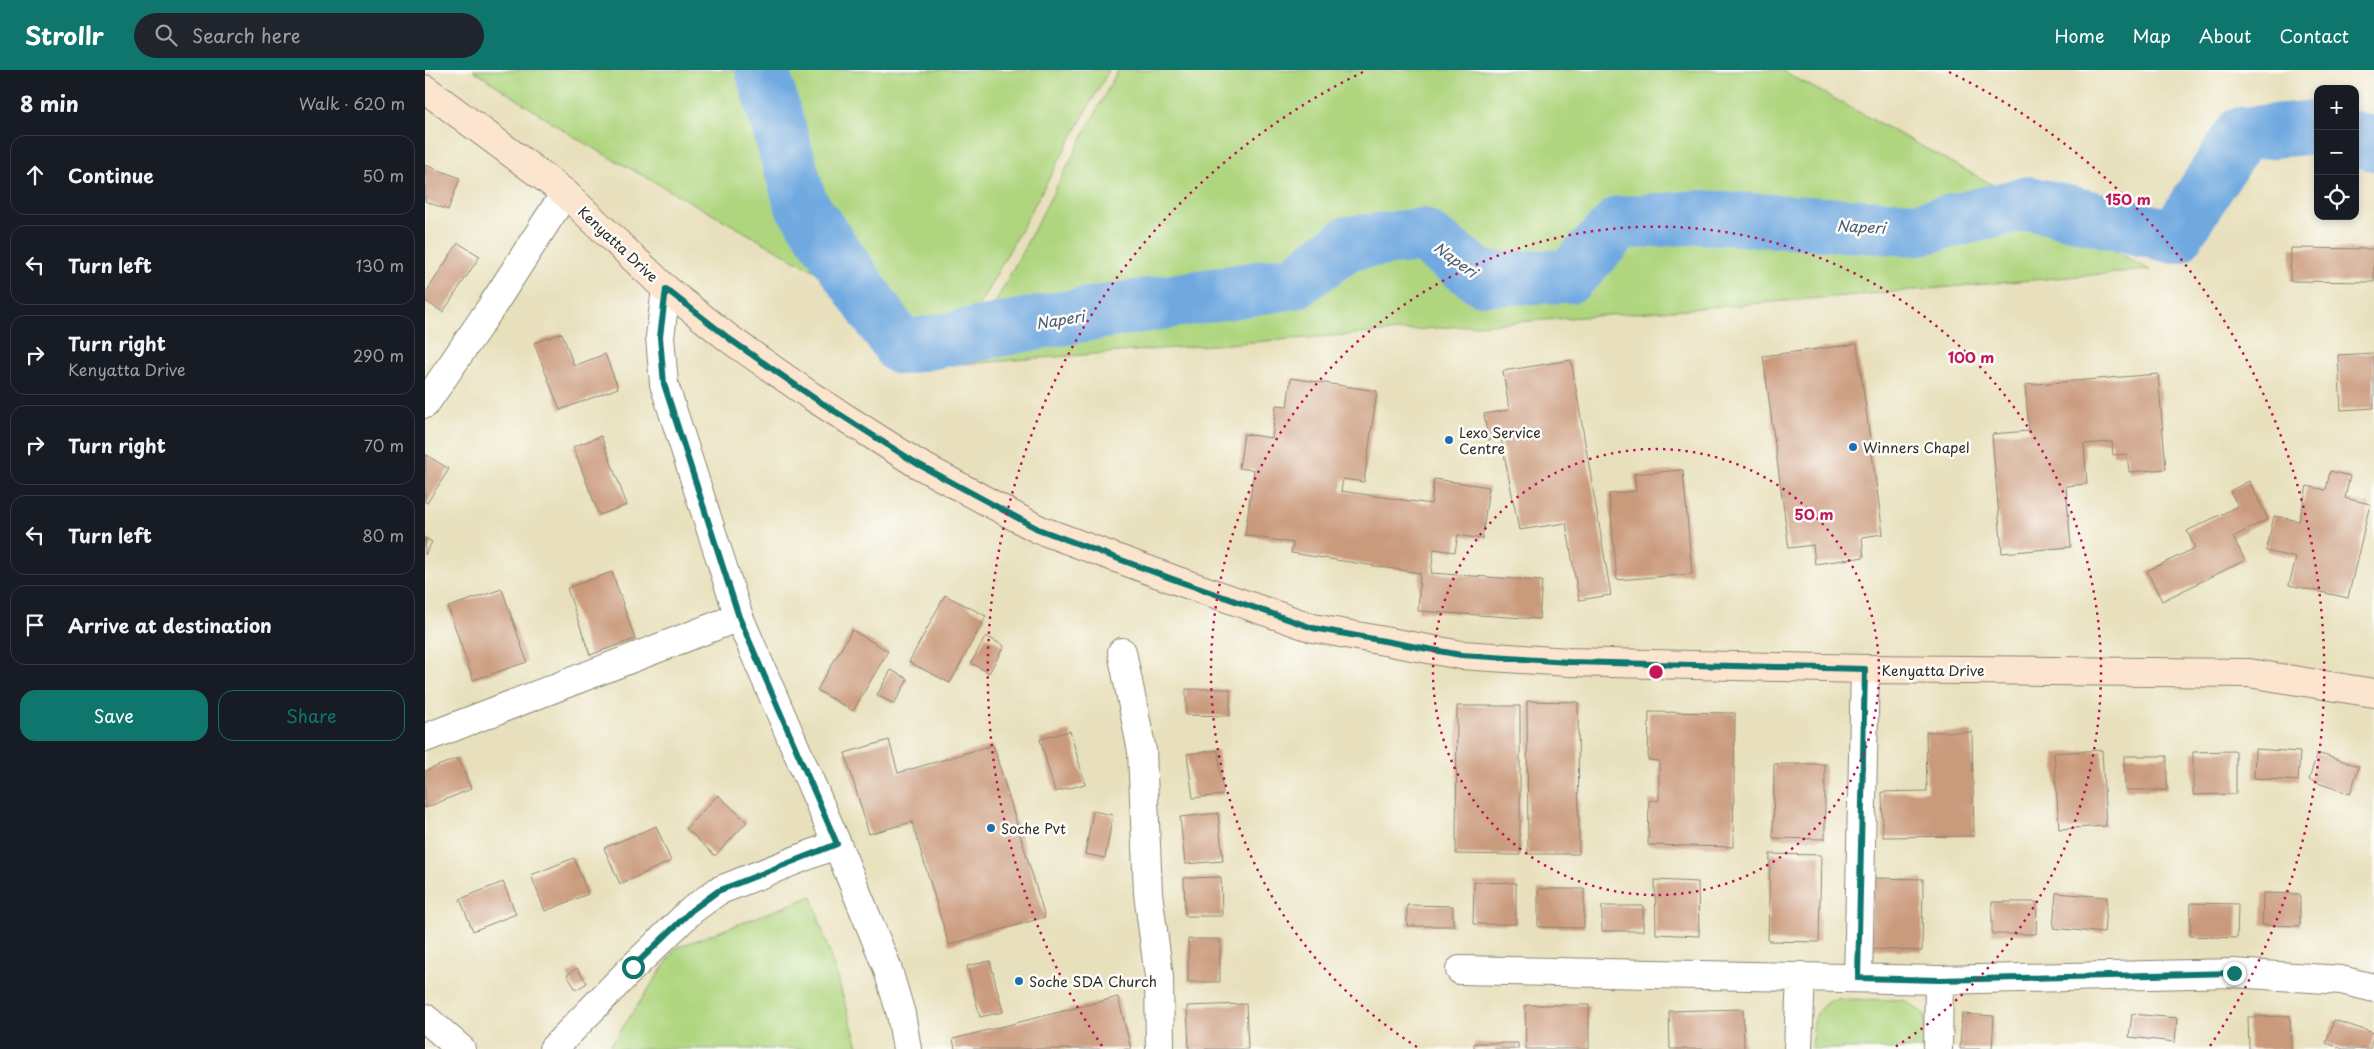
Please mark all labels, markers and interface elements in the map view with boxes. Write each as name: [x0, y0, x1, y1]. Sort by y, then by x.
search box: [134, 13, 484, 58]
text: Strollr: [25, 17, 104, 53]
icon: search: [152, 21, 180, 49]
text: Search here: [192, 21, 301, 49]
text: Home: [2054, 22, 2104, 49]
text: Map: [2132, 22, 2171, 49]
text: About: [2199, 22, 2251, 49]
text: Contact: [2279, 22, 2349, 49]
map controls: [2314, 85, 2359, 220]
button: +: [2314, 85, 2359, 130]
text: 8 min: [20, 87, 79, 119]
text: Walk · 620 m: [299, 91, 405, 115]
button: −: [2314, 130, 2359, 175]
icon: ahead: [21, 161, 49, 189]
text: Continue: [68, 161, 154, 189]
text: 50 m: [363, 163, 404, 187]
button: locate: [2314, 175, 2359, 220]
text: 150 m: [2105, 187, 2151, 210]
street label: Kenyatta Drive: [573, 201, 663, 287]
water label: Naperi: [1836, 213, 1889, 239]
water label: Naperi: [1430, 235, 1485, 284]
icon: left: [21, 251, 49, 279]
text: Turn left: [68, 251, 152, 279]
text: 130 m: [356, 253, 404, 277]
water label: Naperi: [1034, 303, 1089, 334]
text: Turn right: [68, 329, 166, 357]
icon: right: [21, 341, 49, 369]
text: 290 m: [353, 343, 404, 367]
text: 100 m: [1948, 345, 1994, 368]
text: Kenyatta Drive: [68, 357, 186, 381]
place label: Lexo Service Centre: [1459, 422, 1541, 459]
icon: right: [21, 431, 49, 459]
text: Turn right: [68, 431, 166, 459]
text: 70 m: [364, 433, 404, 457]
marker: Lexo Service Centre: [1443, 434, 1455, 446]
place label: Winners Chapel: [1863, 437, 1970, 458]
marker: Winners Chapel: [1847, 441, 1859, 453]
text: 50 m: [1795, 502, 1833, 525]
icon: left: [21, 521, 49, 549]
text: Turn left: [68, 521, 152, 549]
text: 80 m: [362, 523, 404, 547]
icon: arrive: [21, 611, 49, 639]
text: Arrive at destination: [68, 611, 272, 639]
street label: Kenyatta Drive: [1882, 660, 1984, 681]
centre of rings: [1647, 663, 1665, 681]
button: Save: [20, 690, 208, 741]
button: Share: [218, 690, 405, 741]
place label: Soche Pvt: [1001, 818, 1066, 839]
marker: Soche Pvt: [985, 822, 997, 834]
route start: [622, 956, 645, 979]
route end: [2223, 962, 2246, 985]
place label: Soche SDA Church: [1029, 971, 1157, 992]
marker: Soche SDA Church: [1013, 975, 1025, 987]

